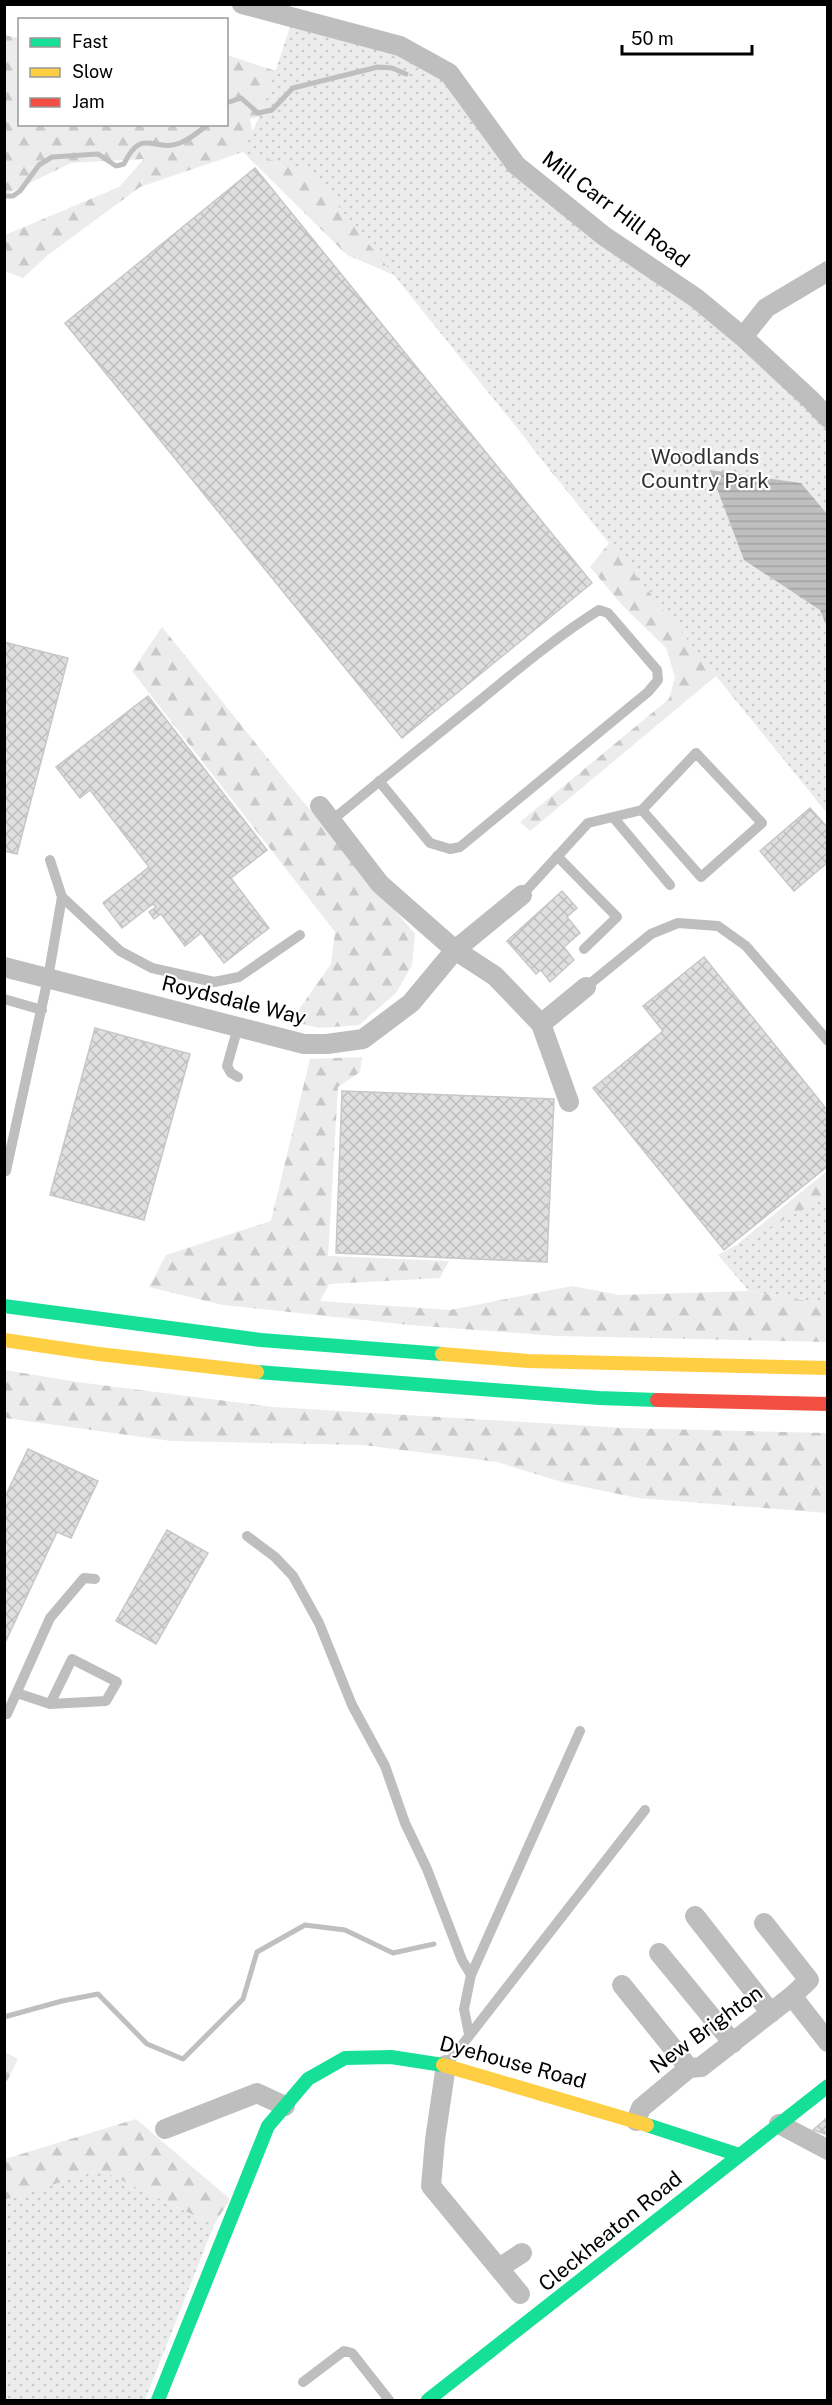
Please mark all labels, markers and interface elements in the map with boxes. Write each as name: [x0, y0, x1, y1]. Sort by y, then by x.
legend: [18, 18, 228, 126]
scale bar: [622, 18, 752, 56]
text: 50 m: [631, 28, 674, 49]
text: Fast: [72, 31, 108, 52]
text: Slow: [72, 61, 113, 82]
text: Jam: [72, 91, 105, 112]
street label: Mill Carr Hill Road: [538, 146, 694, 272]
park label: Woodlands Country Park: [641, 444, 769, 493]
street label: Roydsdale Way: [159, 970, 309, 1030]
street label: New Brighton: [645, 1980, 767, 2078]
street label: Dyehouse Road: [437, 2030, 589, 2094]
street label: Cleckheaton Road: [533, 2166, 687, 2296]

